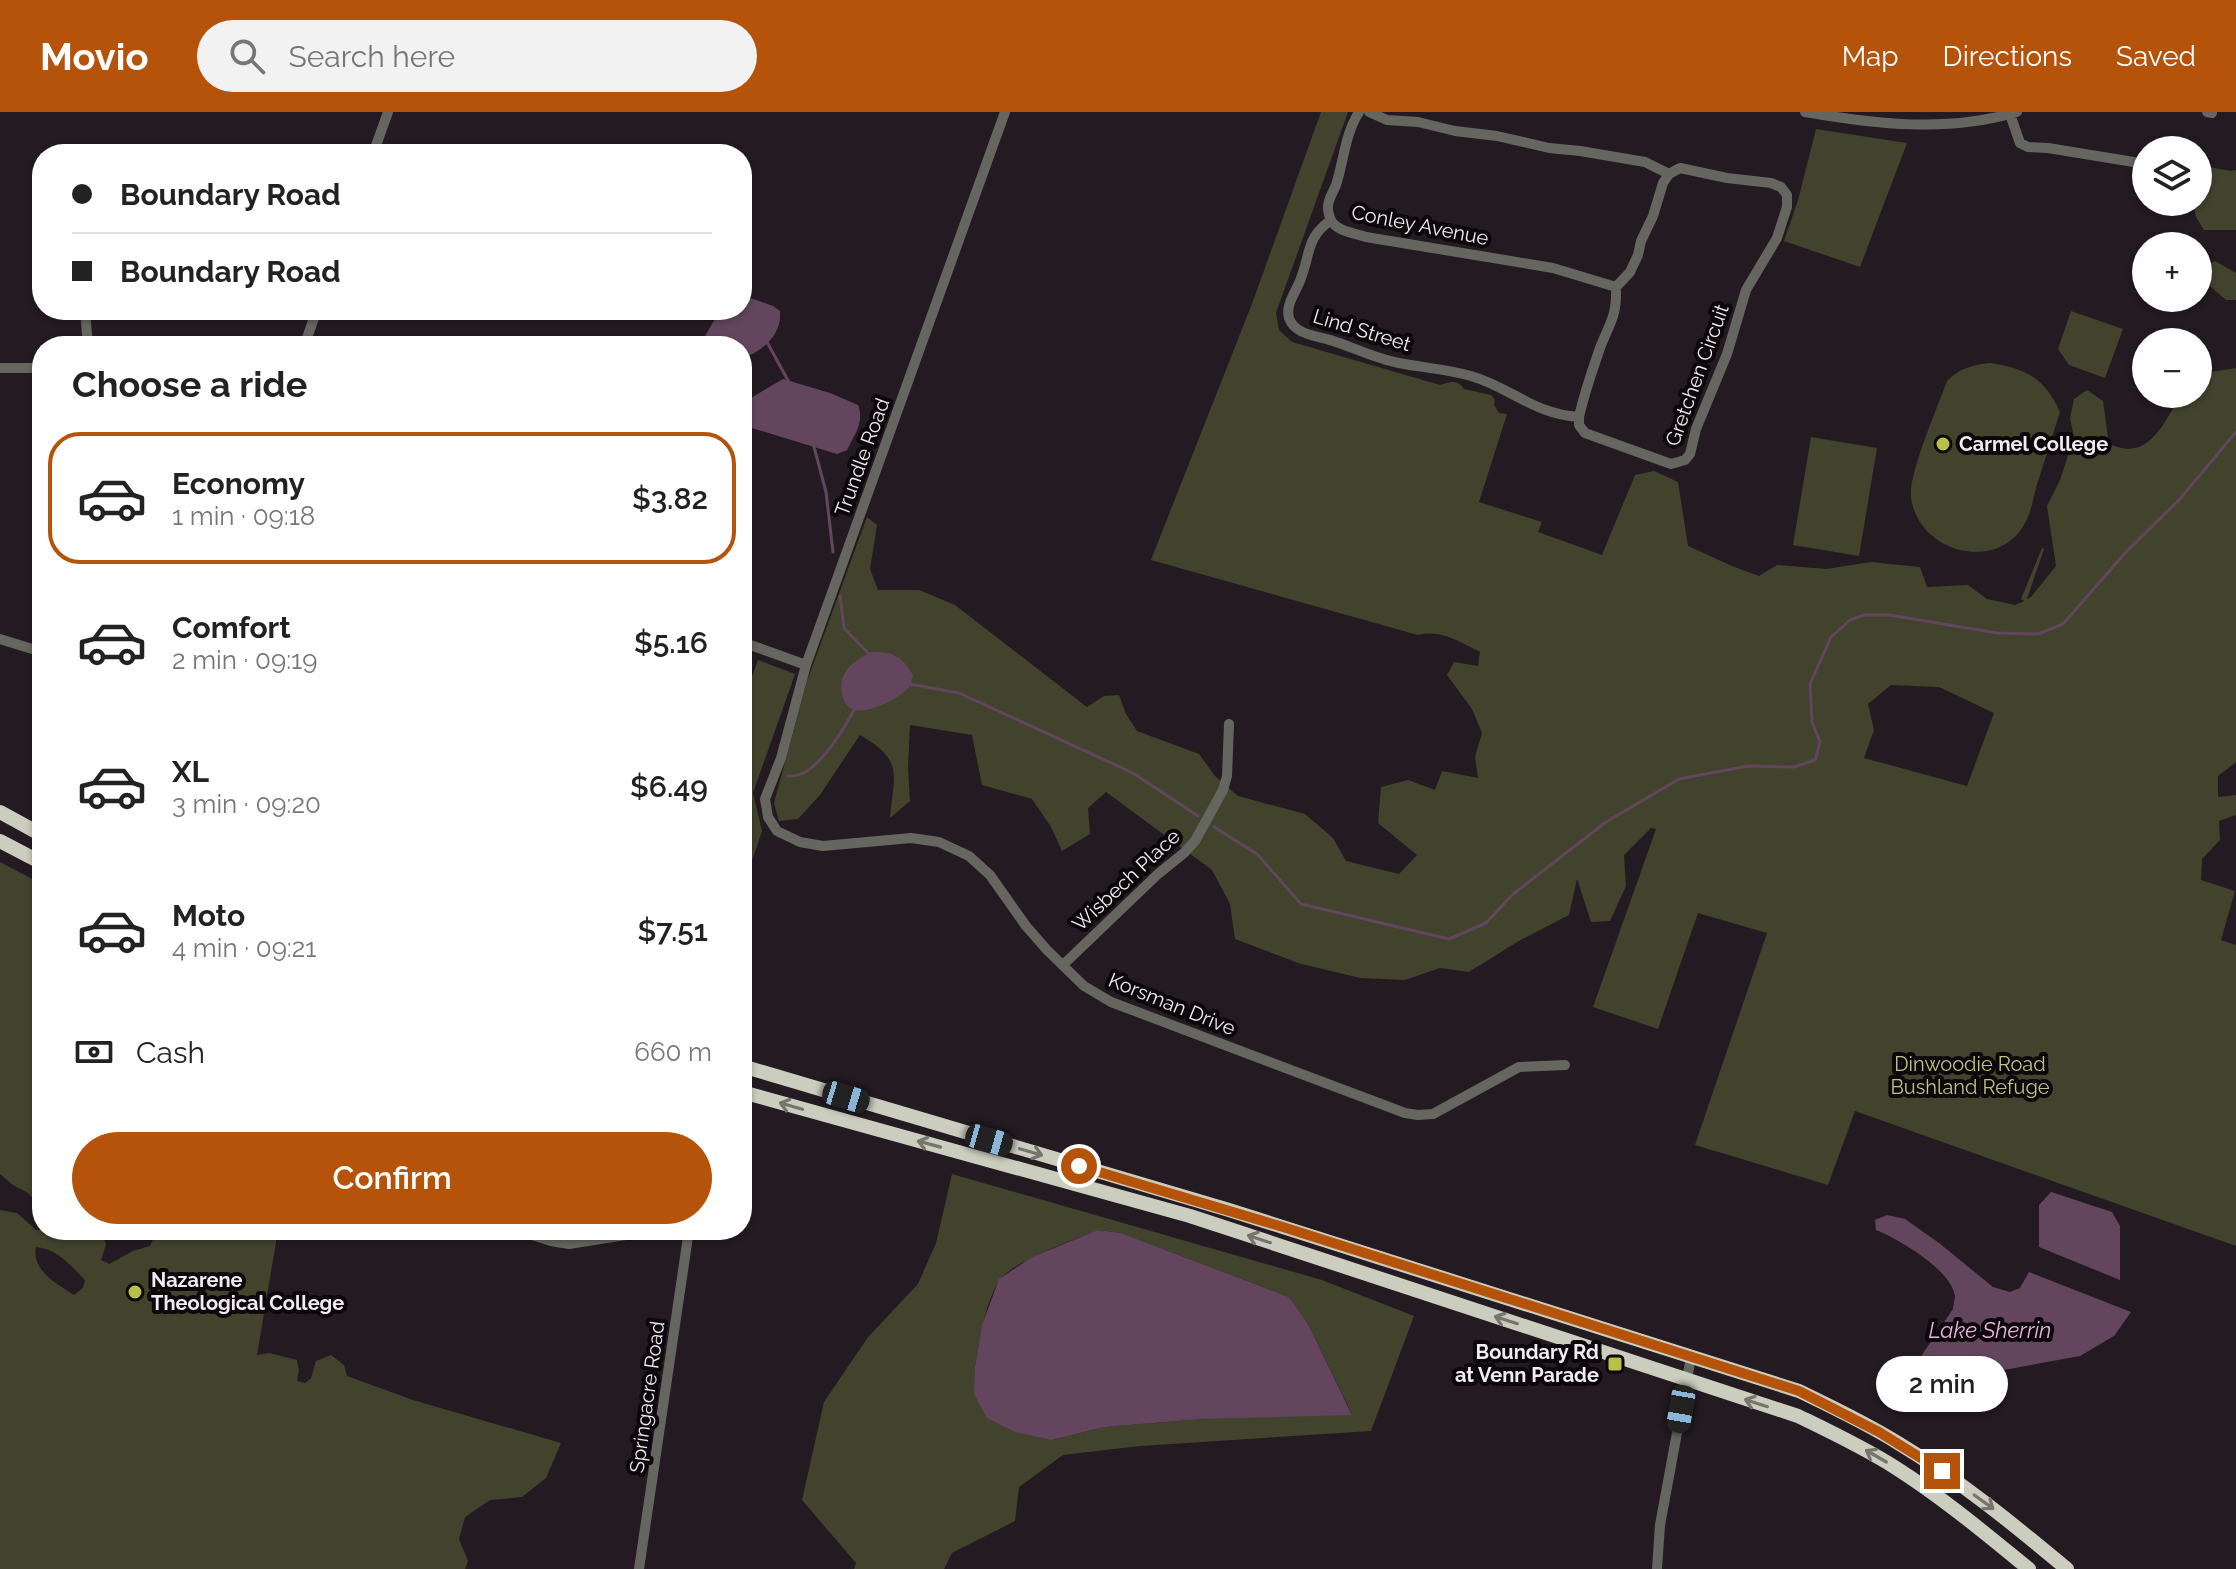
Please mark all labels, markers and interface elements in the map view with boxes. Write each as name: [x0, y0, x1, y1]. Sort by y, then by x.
search box: [197, 20, 757, 92]
text: Movio: [40, 34, 149, 79]
icon: search: [225, 34, 269, 78]
text: Search here: [289, 39, 455, 74]
text: Map: [1842, 40, 1899, 73]
text: Directions: [1943, 40, 2072, 73]
text: Saved: [2116, 40, 2196, 73]
map controls: [2132, 136, 2212, 408]
button: layers: [2132, 136, 2212, 216]
text: Boundary Road: [120, 177, 341, 212]
street label: Conley Avenue: [1349, 200, 1491, 250]
button: +: [2132, 232, 2212, 312]
text: Boundary Road: [120, 254, 341, 289]
street label: Gretchen Circuit: [1660, 301, 1734, 449]
street label: Lind Street: [1310, 304, 1414, 356]
button: −: [2132, 328, 2212, 408]
text: Choose a ride: [72, 363, 307, 405]
street label: Trundle Road: [830, 395, 894, 519]
place label: Carmel College: [1959, 432, 2108, 456]
marker: Carmel College: [1934, 435, 1952, 453]
icon: car: [76, 462, 148, 534]
text: Economy: [172, 466, 305, 501]
text: $3.82: [632, 481, 708, 516]
text: 1 min · 09:18: [172, 501, 315, 531]
icon: car: [76, 606, 148, 678]
text: Comfort: [172, 610, 291, 645]
text: $5.16: [634, 625, 708, 660]
text: 2 min · 09:19: [172, 645, 317, 675]
icon: car: [76, 750, 148, 822]
text: XL: [172, 754, 209, 789]
text: $6.49: [630, 769, 708, 804]
text: 3 min · 09:20: [172, 789, 321, 819]
street label: Wisbech Place: [1067, 824, 1185, 936]
icon: car: [76, 894, 148, 966]
text: Moto: [172, 898, 245, 933]
text: $7.51: [637, 913, 708, 948]
text: 4 min · 09:21: [172, 933, 316, 963]
street label: Korsman Drive: [1105, 968, 1239, 1040]
icon: cash: [72, 1030, 116, 1074]
text: Cash: [136, 1035, 205, 1070]
text: 660 m: [634, 1037, 712, 1067]
park label: Dinwoodie Road Bushland Refuge: [1891, 1052, 2050, 1099]
car: [820, 1079, 872, 1115]
one-way arrow: [779, 1097, 805, 1112]
car: [963, 1122, 1015, 1158]
button: Confirm: [72, 1132, 712, 1224]
one-way arrow: [916, 1135, 942, 1150]
one-way arrow: [1018, 1145, 1044, 1160]
route start: [1061, 1148, 1097, 1184]
one-way arrow: [1247, 1230, 1272, 1245]
place label: Nazarene Theological College: [151, 1268, 344, 1315]
marker: Nazarene Theological College: [126, 1283, 144, 1301]
one-way arrow: [1494, 1312, 1519, 1327]
water label: Lake Sherrin: [1929, 1317, 2051, 1343]
street label: Springacre Road: [624, 1319, 670, 1475]
place label: Boundary Rd at Venn Parade: [1455, 1340, 1599, 1387]
marker: Boundary Rd at Venn Parade: [1606, 1355, 1624, 1373]
callout: 2 min: [1876, 1355, 2008, 1411]
text: 2 min: [1909, 1369, 1975, 1399]
car: [1665, 1383, 1697, 1435]
one-way arrow: [1743, 1394, 1768, 1409]
one-way arrow: [1865, 1448, 1888, 1464]
route end: [1924, 1453, 1960, 1489]
one-way arrow: [1973, 1493, 1994, 1510]

